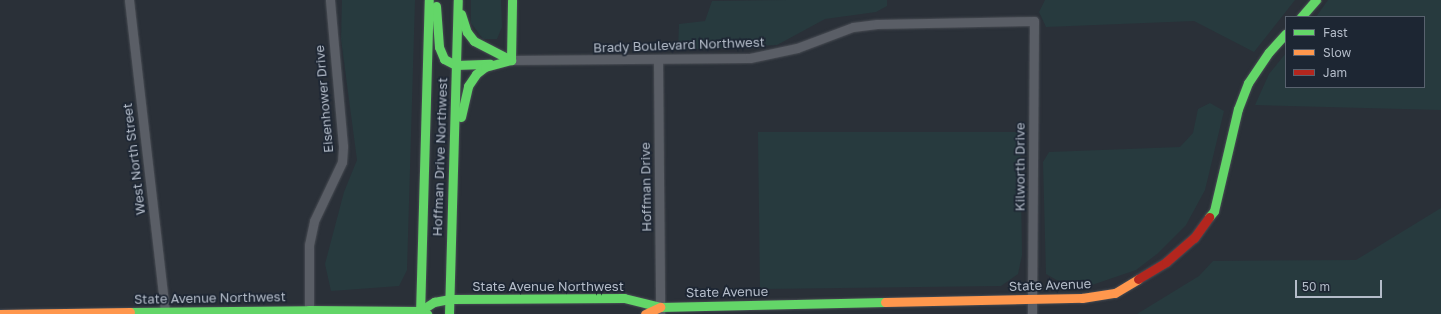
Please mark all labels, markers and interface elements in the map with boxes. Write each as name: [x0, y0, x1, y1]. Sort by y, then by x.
legend: [1285, 16, 1425, 88]
text: Fast: [1323, 25, 1348, 40]
street label: Brady Boulevard Northwest: [593, 34, 765, 56]
street label: Eisenhower Drive: [312, 45, 336, 153]
text: Slow: [1323, 45, 1351, 60]
text: Jam: [1323, 65, 1347, 80]
street label: Hoffman Drive Northwest: [429, 77, 451, 237]
street label: West North Street: [119, 102, 149, 216]
street label: Kilworth Drive: [1012, 123, 1028, 211]
street label: Hoffman Drive: [637, 142, 655, 232]
scale bar: [1297, 272, 1384, 298]
street label: State Avenue: [1009, 276, 1091, 294]
street label: State Avenue Northwest: [472, 278, 624, 294]
text: 50 m: [1302, 279, 1330, 294]
street label: State Avenue: [686, 283, 768, 301]
street label: State Avenue Northwest: [134, 289, 286, 307]

